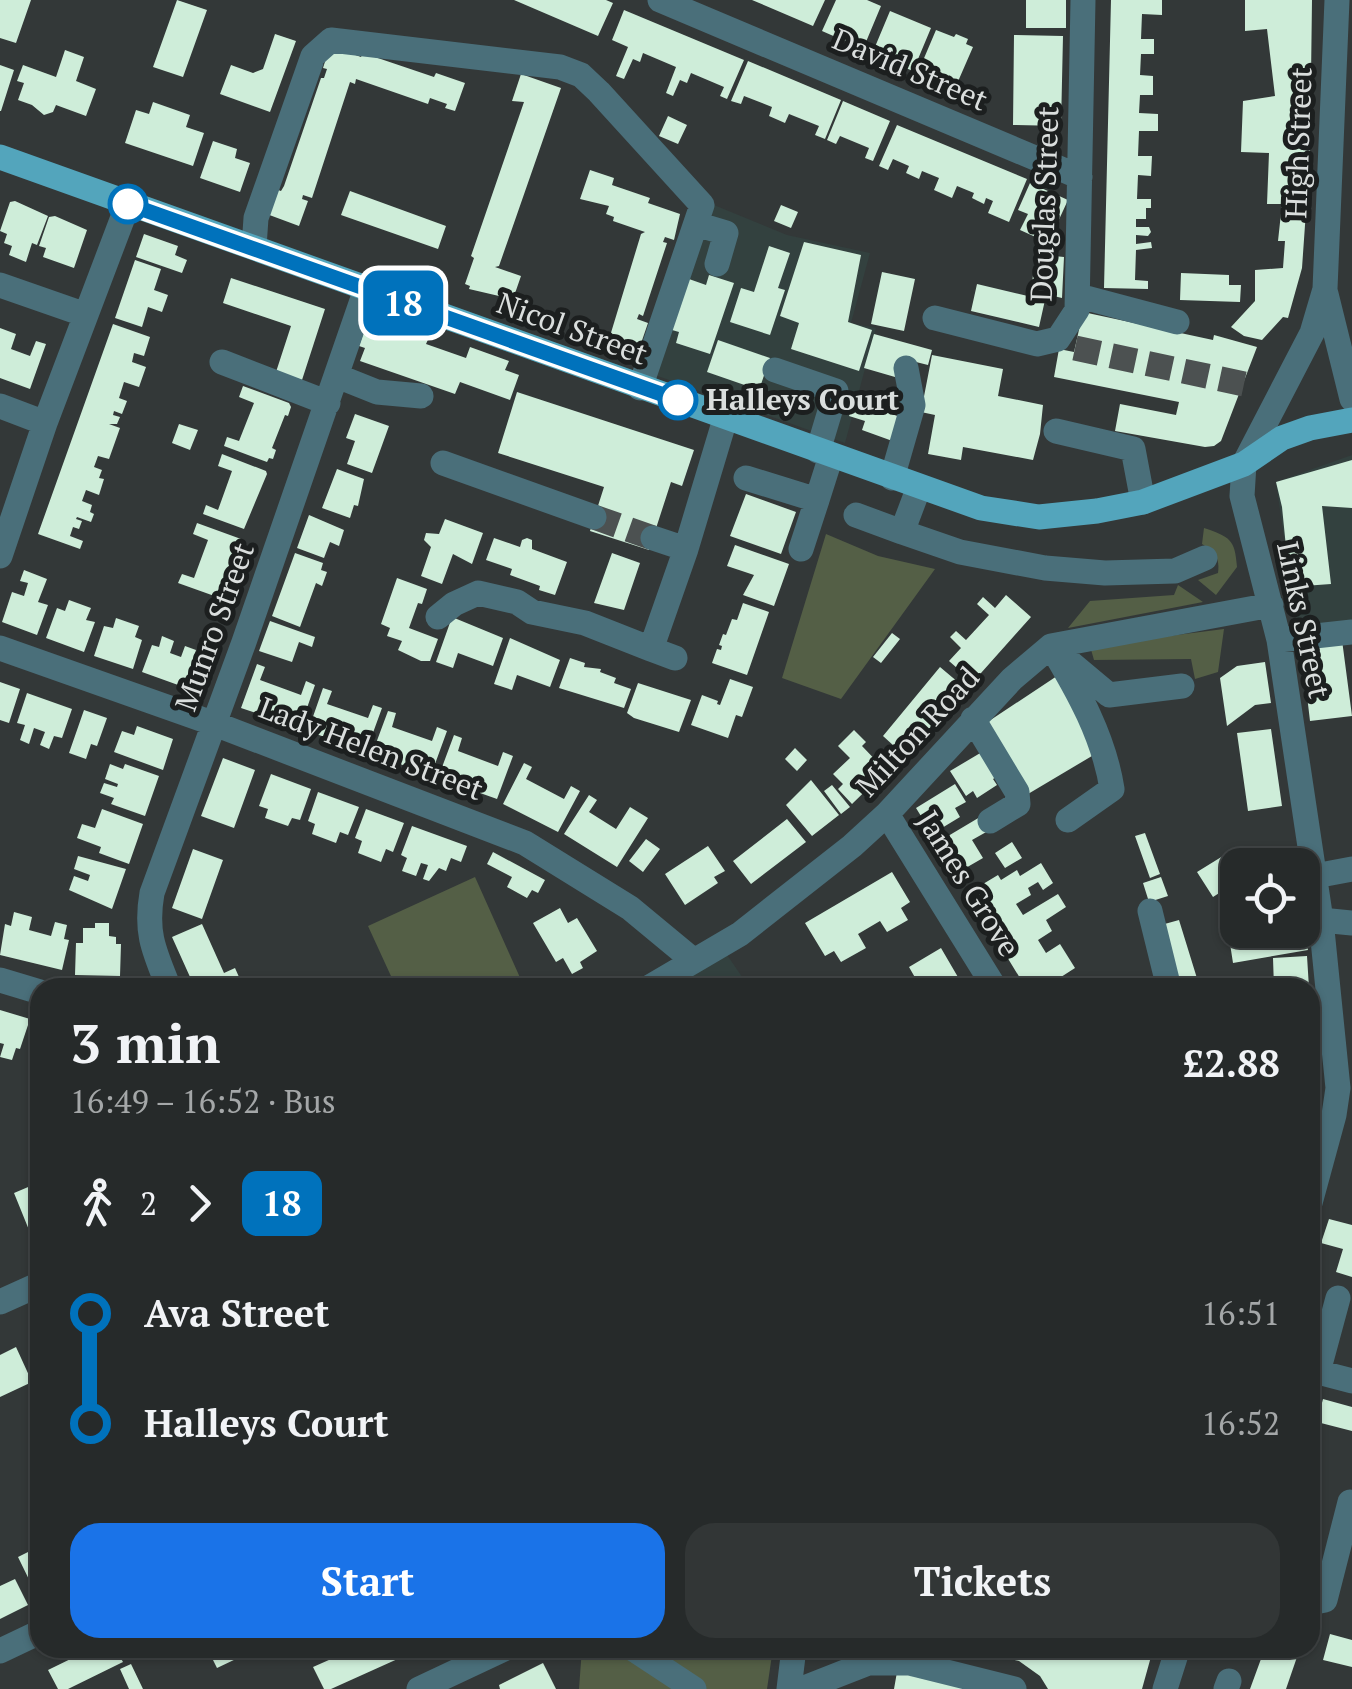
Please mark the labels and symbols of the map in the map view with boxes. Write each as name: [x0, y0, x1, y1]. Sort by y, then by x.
street label: David Street: [827, 19, 994, 120]
street label: High Street: [1275, 67, 1321, 219]
street label: Douglas Street: [1021, 106, 1067, 302]
unlabelled marker: [109, 185, 147, 223]
line badge: 18: [358, 270, 448, 336]
street label: Nicol Street: [492, 282, 653, 374]
place label: Halleys Court: [706, 379, 899, 419]
marker: Halleys Court: [659, 381, 697, 419]
street label: Munro Street: [165, 537, 263, 716]
street label: Links Street: [1268, 538, 1340, 702]
street label: Milton Road: [847, 658, 988, 805]
street label: Lady Helen Street: [254, 687, 489, 809]
street label: James Grove: [908, 803, 1029, 964]

